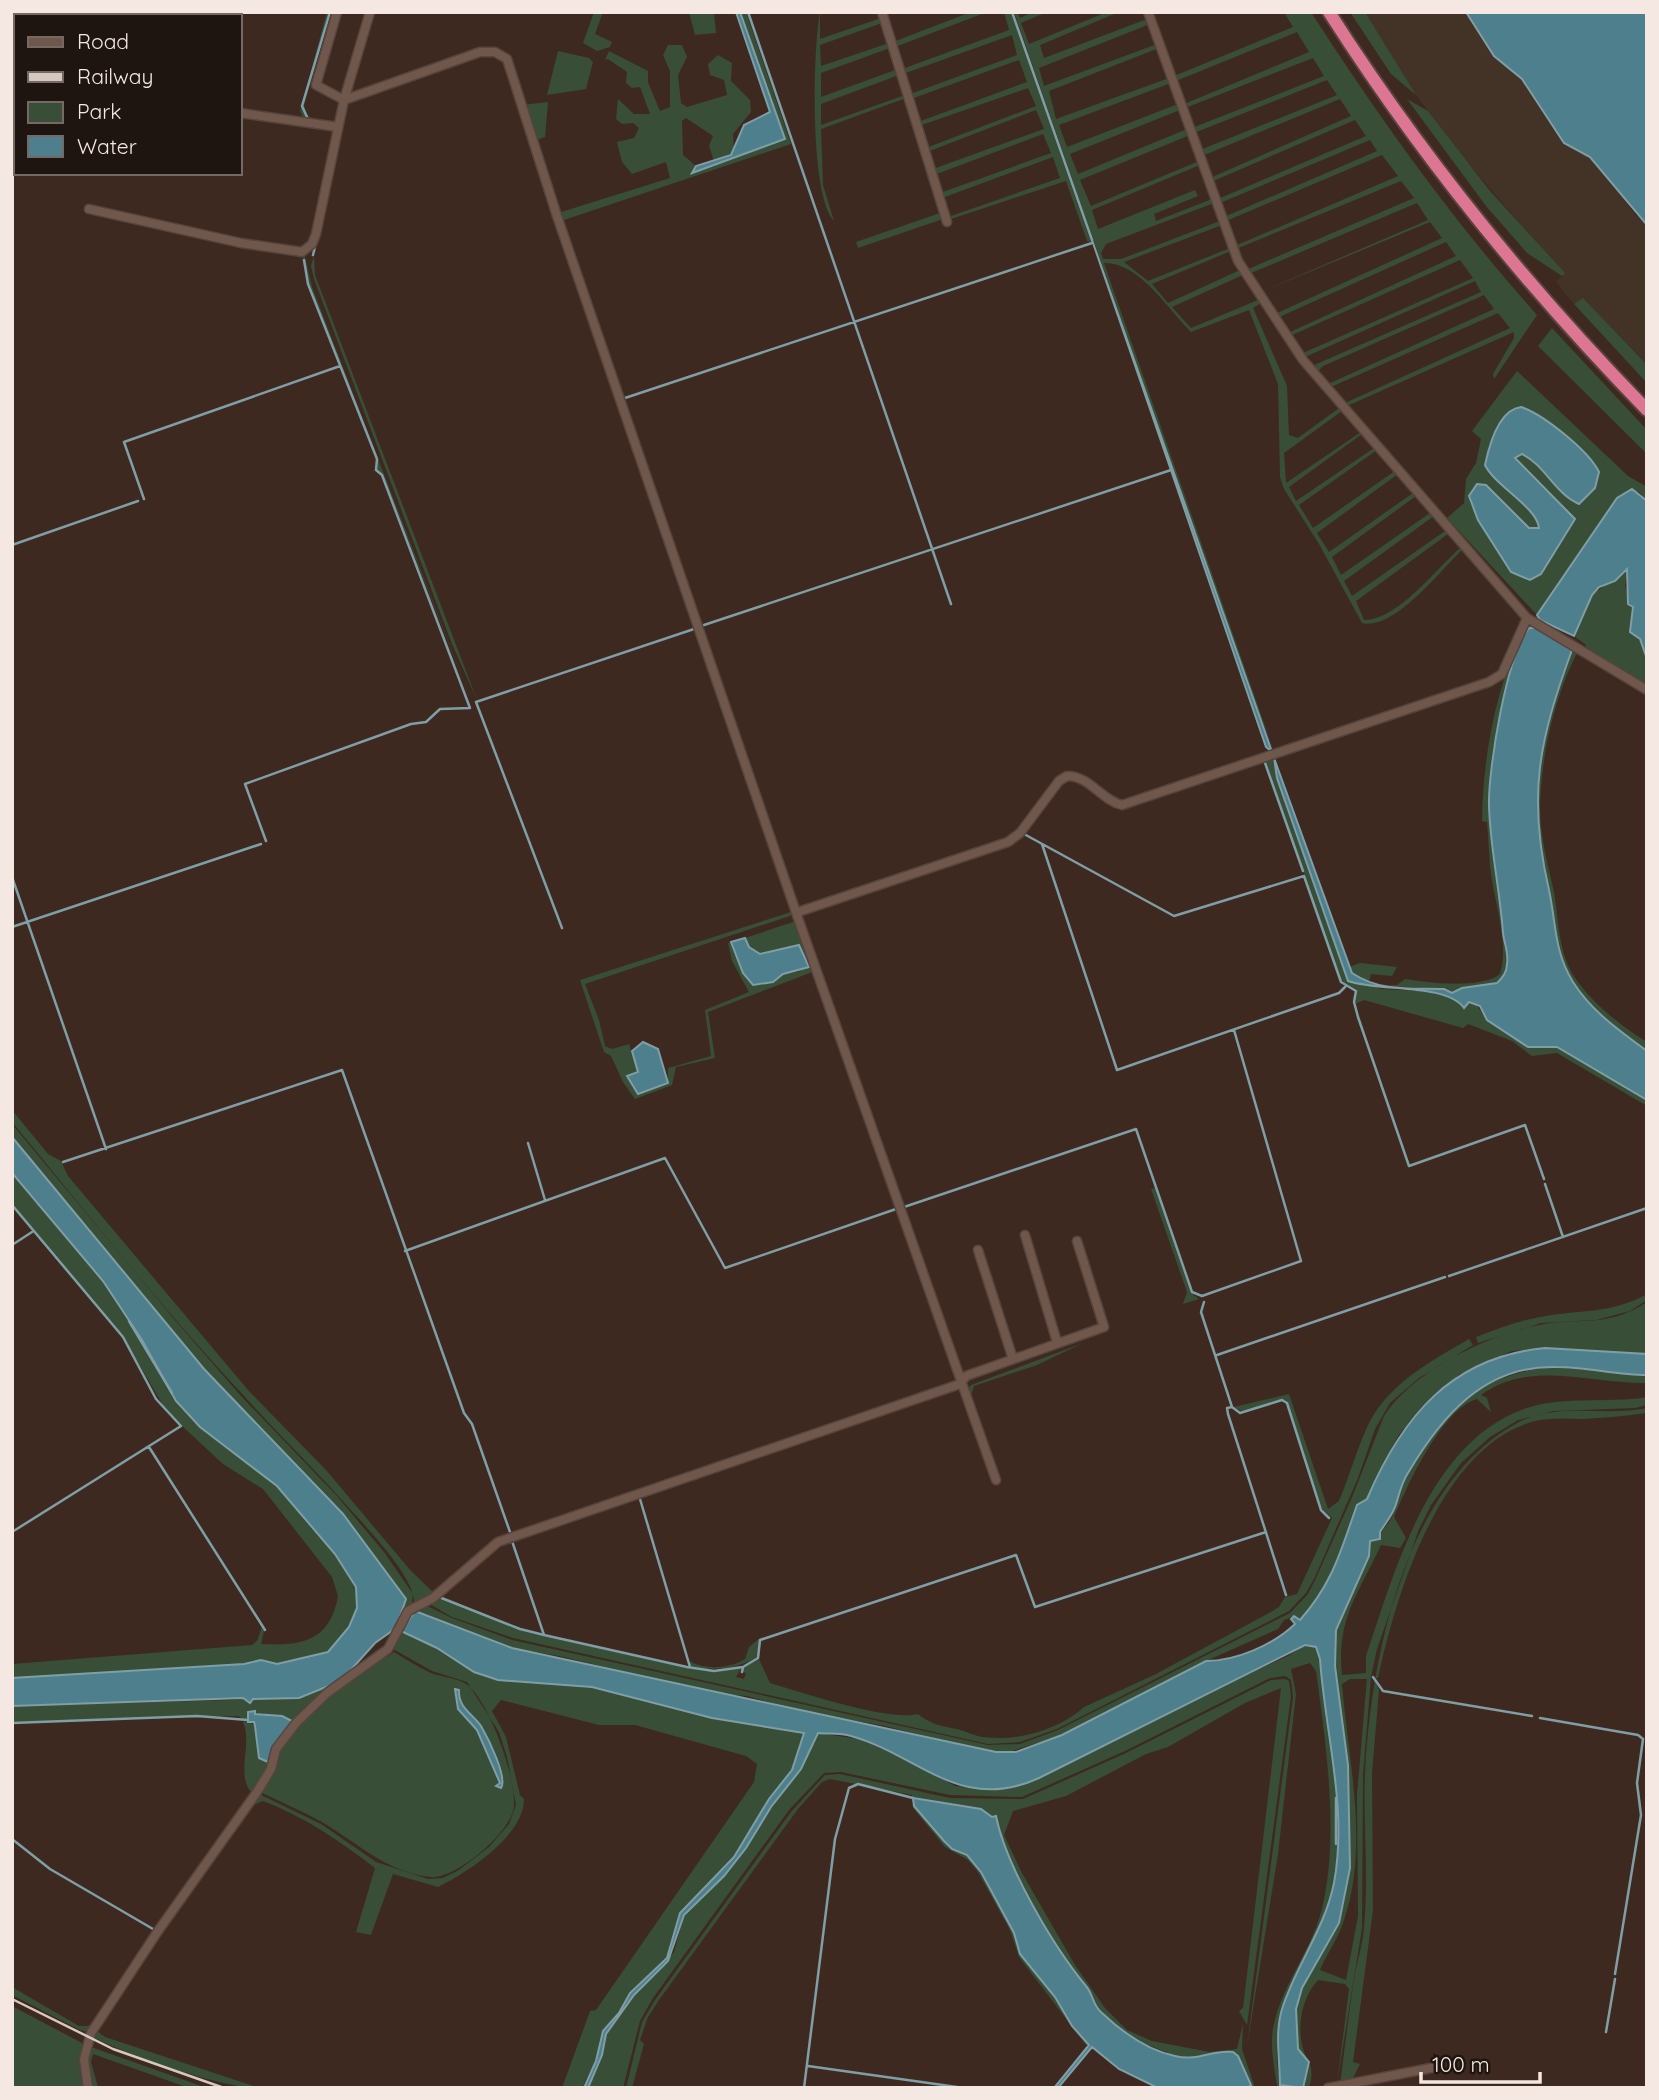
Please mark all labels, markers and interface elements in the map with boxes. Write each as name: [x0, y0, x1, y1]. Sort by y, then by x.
legend: [14, 14, 242, 175]
text: Road: [77, 28, 129, 54]
text: Railway: [77, 63, 153, 89]
text: Park: [77, 98, 121, 124]
text: Water: [77, 133, 137, 159]
scale bar: [1421, 2040, 1540, 2084]
text: 100 m: [1432, 2051, 1490, 2077]

